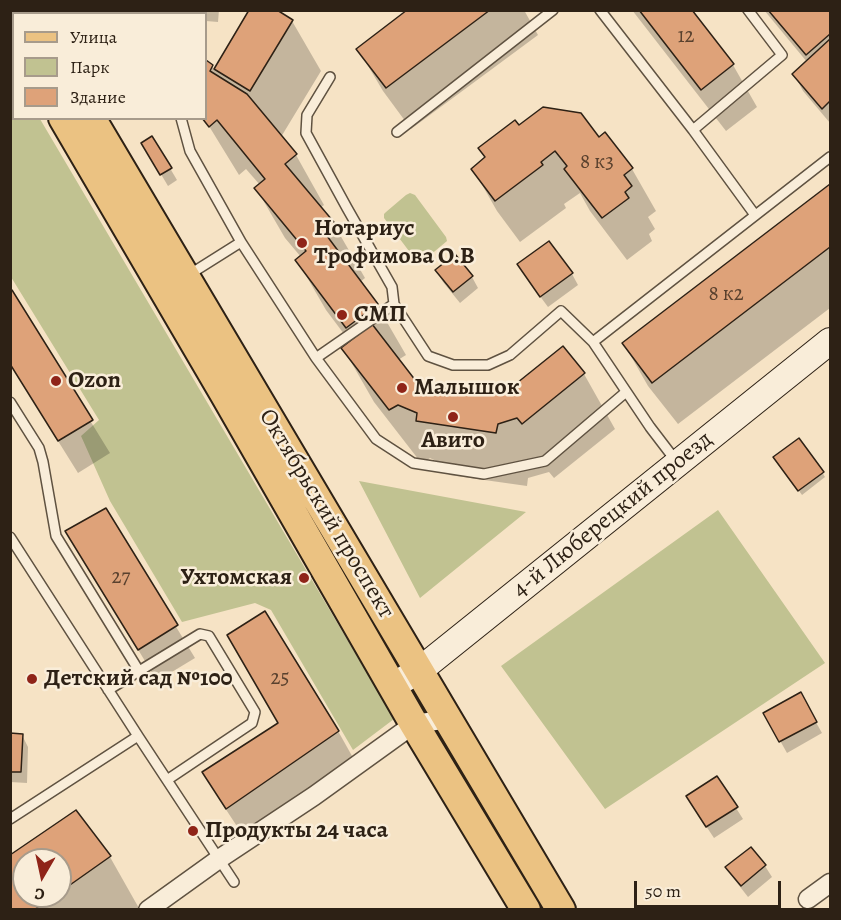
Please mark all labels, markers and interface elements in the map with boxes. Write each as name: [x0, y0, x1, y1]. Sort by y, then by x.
legend: [12, 12, 207, 120]
house number: 12: [677, 24, 695, 50]
text: Улица: [70, 25, 117, 49]
text: Парк: [70, 55, 110, 79]
text: Здание: [70, 85, 126, 109]
house number: 8 к3: [580, 150, 614, 176]
place label: Нотариус Трофимова О.В: [314, 215, 475, 271]
marker: Нотариус Трофимова О.В: [295, 236, 309, 250]
house number: 8 к2: [708, 282, 744, 308]
place label: СМП: [354, 301, 406, 329]
marker: СМП: [335, 308, 349, 322]
place label: Ozon: [68, 367, 121, 395]
marker: Ozon: [49, 374, 63, 388]
place label: Малышок: [414, 374, 520, 402]
marker: Малышок: [395, 381, 409, 395]
street label: Октябрьский проспект: [252, 404, 400, 624]
marker: Авито: [446, 410, 460, 424]
street label: 4-й Люберецкий проезд: [507, 425, 719, 605]
place label: Авито: [421, 427, 485, 455]
place label: Ухтомская: [180, 564, 292, 592]
house number: 27: [112, 565, 130, 591]
marker: Ухтомская: [297, 571, 311, 585]
place label: Детский сад №100: [44, 665, 233, 693]
house number: 25: [270, 666, 290, 692]
marker: Детский сад №100: [25, 672, 39, 686]
place label: Продукты 24 часа: [205, 817, 388, 845]
marker: Продукты 24 часа: [186, 824, 200, 838]
north arrow: [12, 848, 72, 908]
scale bar: [637, 869, 784, 907]
text: 50 m: [645, 879, 681, 903]
text: С: [33, 882, 46, 905]

